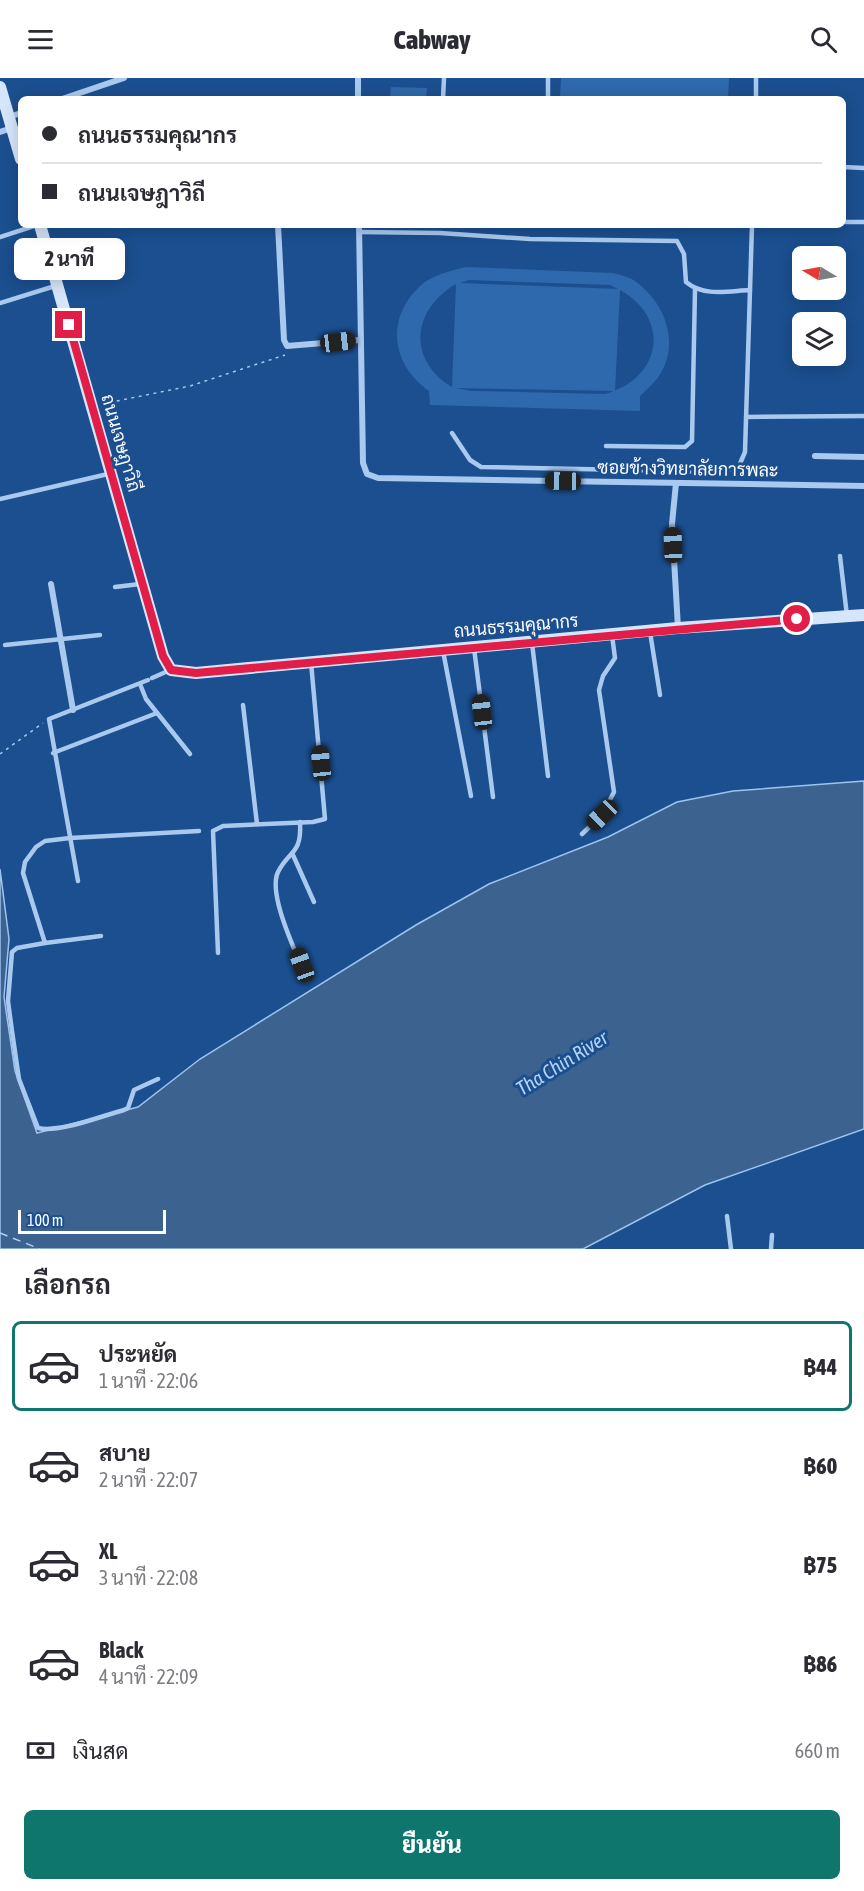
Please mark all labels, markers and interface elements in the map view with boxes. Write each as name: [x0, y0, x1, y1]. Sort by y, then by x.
icon: menu: [24, 23, 57, 56]
icon: search: [807, 23, 840, 56]
text: Cabway: [394, 24, 470, 55]
text: ถนนธรรมคุณากร: [78, 122, 237, 148]
text: ถนนเจษฎาวิถี: [78, 180, 205, 206]
callout: 2 นาที: [14, 238, 124, 280]
north arrow: [792, 246, 846, 300]
map controls: [792, 246, 846, 366]
text: 2 นาที: [45, 247, 94, 270]
route end: [55, 311, 82, 338]
button: layers: [792, 312, 846, 366]
car: [319, 331, 357, 353]
street label: ถนนเจษฎาวิถี: [96, 391, 147, 495]
street label: ซอยข้างวิทยาลัยการพละ: [597, 455, 779, 481]
car: [545, 472, 581, 490]
car: [663, 527, 683, 563]
route start: [783, 605, 810, 632]
street label: ถนนธรรมคุณากร: [453, 610, 580, 643]
car: [471, 693, 493, 731]
car: [310, 744, 332, 782]
car: [583, 796, 621, 834]
car: [287, 945, 317, 985]
water label: Tha Chin River: [512, 1025, 613, 1100]
scale bar: [18, 1207, 166, 1234]
text: 100 m: [27, 1211, 63, 1229]
text: เลือกรถ: [24, 1269, 111, 1300]
icon: car: [27, 1339, 81, 1393]
text: ประหยัด: [99, 1341, 177, 1367]
text: ฿44: [803, 1354, 837, 1380]
text: 1 นาที · 22:06: [99, 1369, 198, 1392]
icon: car: [27, 1438, 81, 1492]
text: สบาย: [99, 1440, 151, 1466]
text: ฿60: [803, 1453, 837, 1479]
text: 2 นาที · 22:07: [99, 1468, 198, 1491]
icon: car: [27, 1537, 81, 1591]
text: XL: [99, 1538, 117, 1564]
text: ฿75: [803, 1552, 837, 1578]
text: 3 นาที · 22:08: [99, 1566, 198, 1589]
icon: car: [27, 1636, 81, 1690]
text: Black: [99, 1637, 143, 1663]
text: ฿86: [803, 1651, 837, 1677]
text: 4 นาที · 22:09: [99, 1665, 198, 1688]
icon: cash: [24, 1734, 57, 1767]
text: เงินสด: [72, 1738, 129, 1764]
text: 660 m: [795, 1739, 840, 1762]
button: ยืนยัน: [24, 1810, 840, 1879]

